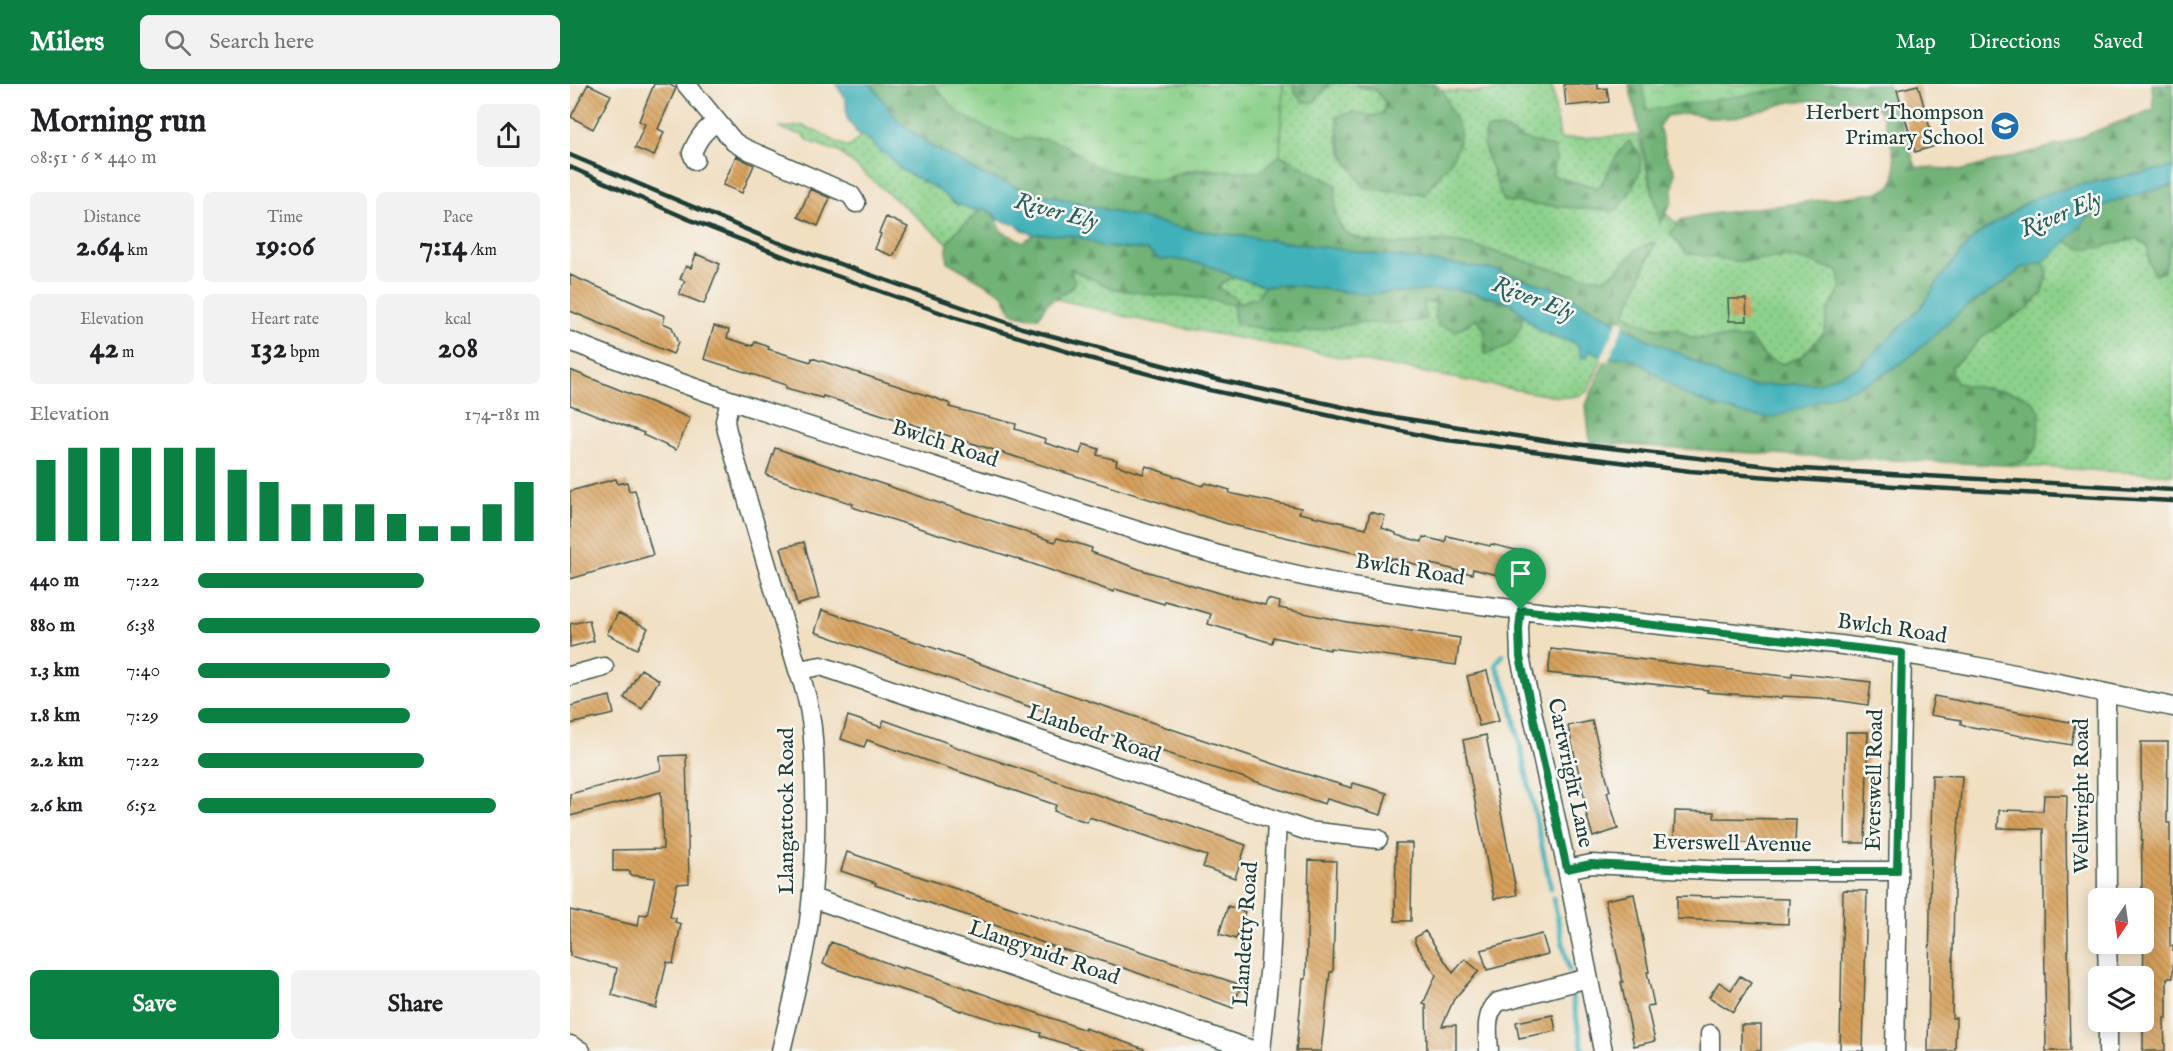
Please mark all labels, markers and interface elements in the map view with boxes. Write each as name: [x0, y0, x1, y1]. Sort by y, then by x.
search box: [140, 15, 560, 69]
text: Milers: [30, 25, 104, 60]
icon: search: [161, 26, 194, 59]
text: Search here: [209, 28, 314, 56]
text: Map: [1896, 29, 1936, 56]
text: Directions: [1969, 29, 2060, 56]
text: Saved: [2093, 29, 2143, 56]
place label: Herbert Thompson Primary School: [1805, 99, 1984, 152]
text: Morning run: [30, 101, 206, 143]
button: share: [477, 104, 540, 167]
school or university icon: Herbert Thompson Primary School: [1989, 110, 2021, 142]
text: 08:51 · 6 × 440 m: [30, 145, 157, 170]
water label: River Ely: [2016, 184, 2107, 245]
water label: River Ely: [1011, 186, 1102, 238]
text: Distance: [83, 208, 141, 228]
text: Time: [267, 208, 303, 228]
text: Pace: [443, 208, 473, 228]
text: 2.64: [76, 228, 124, 266]
text: 19:06: [255, 228, 315, 266]
text: 7:14: [419, 228, 467, 266]
text: km: [124, 241, 148, 261]
text: /km: [467, 241, 497, 261]
water label: River Ely: [1488, 269, 1579, 329]
text: Elevation: [80, 310, 144, 330]
text: Heart rate: [251, 310, 319, 330]
text: kcal: [445, 310, 471, 330]
text: 42: [90, 330, 118, 368]
text: 132: [250, 330, 287, 368]
text: 208: [438, 330, 478, 368]
text: m: [118, 343, 134, 363]
text: bpm: [287, 343, 320, 363]
text: Elevation: [30, 402, 109, 427]
text: 174–181 m: [464, 402, 540, 427]
street label: Bwlch Road: [888, 414, 1002, 474]
street label: Bwlch Road: [1353, 548, 1467, 593]
pin: [1495, 548, 1546, 610]
icon: arrive: [1504, 557, 1537, 590]
text: 440 m: [30, 568, 79, 593]
text: 7:22: [126, 568, 159, 593]
street label: Bwlch Road: [1835, 607, 1949, 651]
text: 880 m: [30, 613, 75, 638]
text: 6:38: [126, 613, 155, 638]
text: 1.3 km: [30, 658, 80, 683]
text: 7:40: [126, 658, 160, 683]
street label: Cartwright Lane: [1540, 696, 1600, 850]
street label: Llanbedr Road: [1024, 698, 1165, 770]
text: 1.8 km: [30, 703, 80, 728]
text: 7:29: [126, 703, 159, 728]
street label: Everswell Road: [1860, 709, 1890, 851]
street label: Wellwright Road: [2068, 718, 2096, 874]
street label: Llangattock Road: [773, 727, 801, 894]
text: 2.2 km: [30, 748, 84, 773]
text: 7:22: [126, 748, 159, 773]
text: 2.6 km: [30, 793, 83, 818]
text: 6:52: [126, 793, 156, 818]
street label: Everswell Avenue: [1652, 829, 1812, 859]
street label: Llandetty Road: [1227, 860, 1265, 1007]
north arrow: [2088, 888, 2154, 954]
map controls: [2088, 888, 2154, 1032]
street label: Llangynidr Road: [965, 914, 1124, 992]
button: layers: [2088, 966, 2154, 1032]
button: Save: [30, 970, 279, 1039]
button: Share: [291, 970, 540, 1039]

